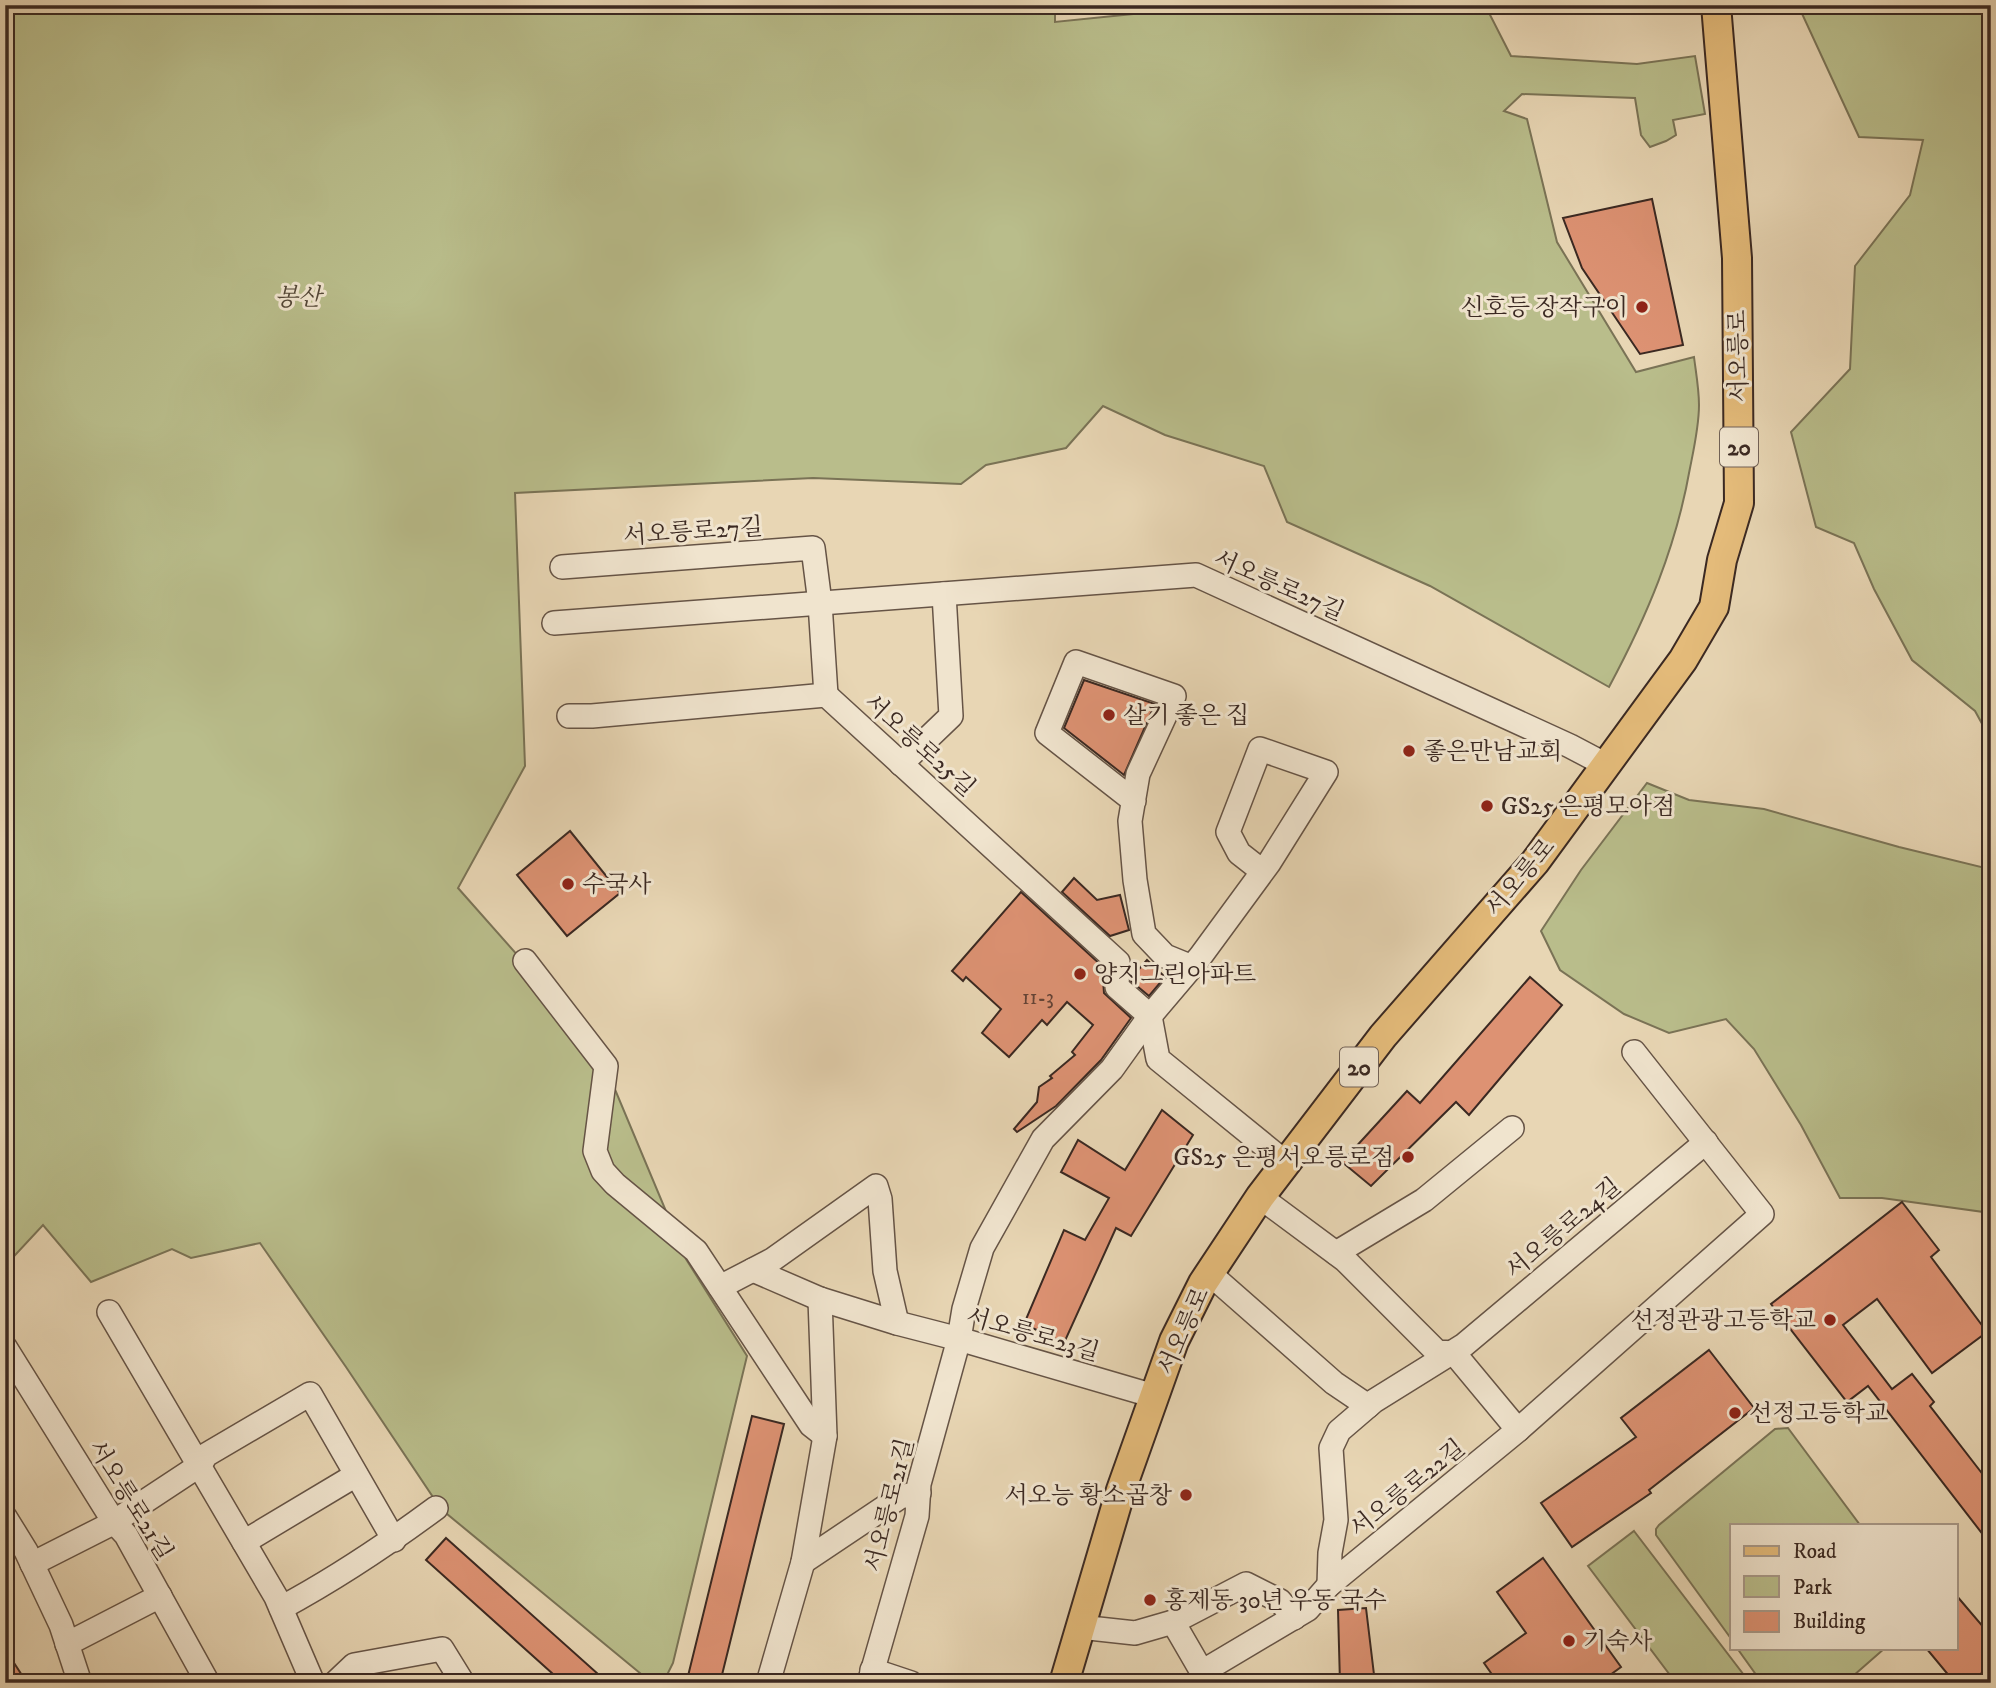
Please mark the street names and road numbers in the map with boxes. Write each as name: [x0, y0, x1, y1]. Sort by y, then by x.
street label: 서오릉로: [1723, 309, 1755, 403]
road number: 20: [1720, 428, 1758, 466]
street label: 서오릉로27길: [622, 512, 764, 552]
street label: 서오릉로27길: [1209, 544, 1349, 628]
street label: 서오릉로25길: [857, 688, 981, 804]
street label: 서오릉로: [1479, 832, 1562, 923]
road number: 20: [1340, 1048, 1378, 1086]
street label: 서오릉로24길: [1500, 1172, 1627, 1286]
street label: 서오릉로: [1151, 1283, 1216, 1380]
street label: 서오릉로23길: [963, 1302, 1103, 1368]
street label: 서오릉로22길: [1344, 1433, 1471, 1544]
street label: 서오릉로21길: [81, 1435, 179, 1566]
street label: 서오릉로21길: [859, 1435, 921, 1575]

